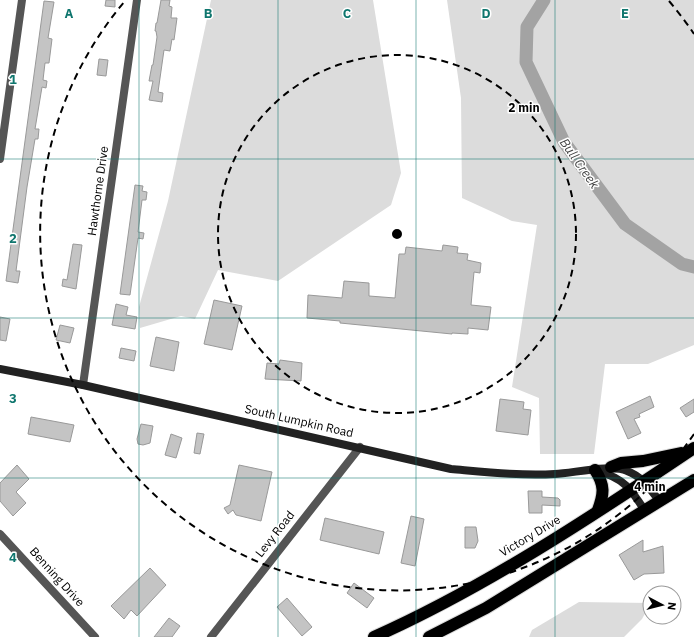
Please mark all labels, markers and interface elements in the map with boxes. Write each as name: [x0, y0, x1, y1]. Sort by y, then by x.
text: A: [65, 5, 74, 22]
text: B: [204, 5, 213, 22]
text: C: [343, 5, 352, 22]
text: D: [481, 5, 491, 22]
text: E: [621, 5, 629, 22]
text: 1: [9, 71, 17, 88]
text: 2 min: [508, 100, 540, 115]
water label: Bull Creek: [556, 135, 603, 192]
street label: Hawthorne Drive: [84, 145, 111, 237]
centre of rings: [390, 227, 404, 241]
text: 2: [9, 230, 17, 247]
text: 3: [9, 390, 17, 407]
street label: South Lumpkin Road: [243, 401, 355, 440]
text: 4 min: [634, 479, 666, 494]
street label: Levy Road: [252, 508, 297, 560]
street label: Victory Drive: [497, 511, 563, 560]
street label: Benning Drive: [27, 544, 88, 610]
text: 4: [9, 549, 17, 566]
north arrow: [642, 585, 682, 625]
text: N: [664, 601, 679, 611]

